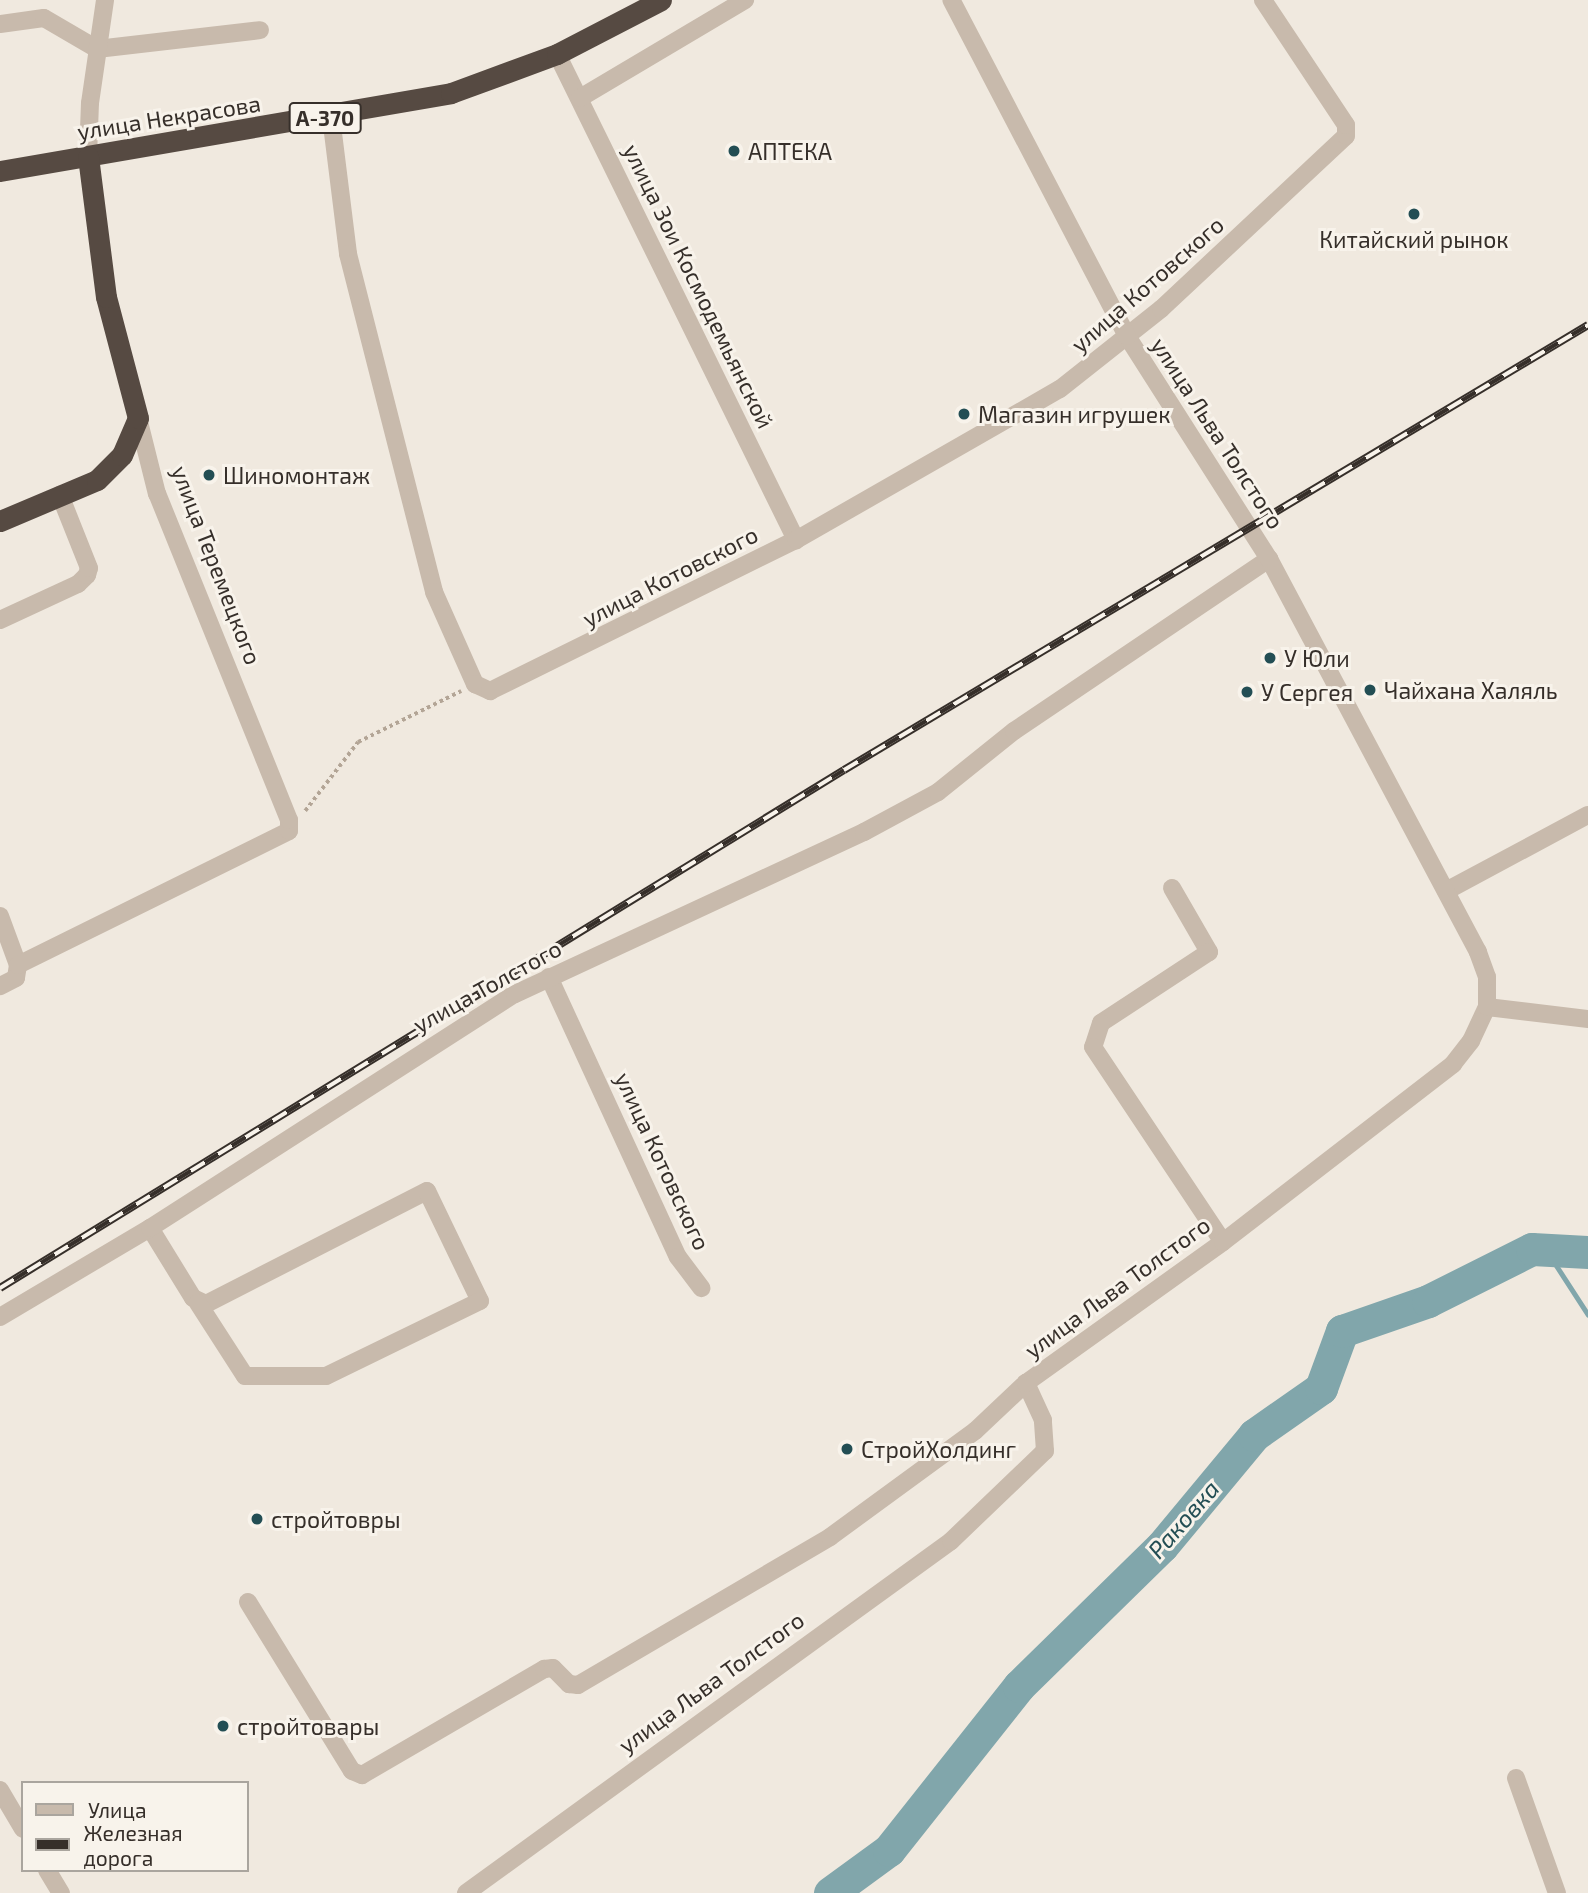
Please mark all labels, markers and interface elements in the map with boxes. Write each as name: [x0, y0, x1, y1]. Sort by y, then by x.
street label: улица Некрасова: [75, 89, 263, 145]
road number: А-370: [288, 100, 362, 136]
place label: АПТЕКА: [748, 137, 832, 165]
street label: улица Зои Космодемьянской: [618, 139, 780, 433]
marker: АПТЕКА: [726, 143, 742, 159]
marker: Китайский рынок: [1406, 206, 1422, 222]
street label: улица Котовского: [1065, 210, 1229, 358]
place label: Китайский рынок: [1319, 225, 1509, 253]
street label: улица Льва Толстого: [1146, 332, 1290, 534]
place label: Магазин игрушек: [978, 400, 1171, 428]
marker: Магазин игрушек: [956, 406, 972, 422]
place label: Шиномонтаж: [223, 461, 370, 489]
street label: улица Теремецкого: [166, 462, 268, 668]
marker: Шиномонтаж: [201, 467, 217, 483]
street label: улица Котовского: [578, 520, 762, 632]
place label: У Юли: [1284, 644, 1350, 672]
marker: У Юли: [1262, 650, 1278, 666]
place label: Чайхана Халяль: [1384, 676, 1558, 704]
place label: У Сергея: [1261, 678, 1353, 706]
marker: Чайхана Халяль: [1362, 682, 1378, 698]
marker: У Сергея: [1239, 684, 1255, 700]
street label: улица Толстого: [408, 934, 566, 1038]
street label: улица Котовского: [610, 1068, 716, 1254]
street label: улица Льва Толстого: [1019, 1210, 1215, 1364]
place label: СтройХолдинг: [861, 1435, 1016, 1463]
marker: СтройХолдинг: [839, 1441, 855, 1457]
water label: Раковка: [1141, 1474, 1225, 1564]
place label: стройтовры: [271, 1505, 401, 1533]
marker: стройтовры: [249, 1511, 265, 1527]
street label: улица Льва Толстого: [613, 1605, 809, 1759]
place label: стройтовары: [237, 1712, 379, 1740]
marker: стройтовары: [215, 1718, 231, 1734]
legend: [21, 1781, 248, 1872]
text: Улица: [88, 1797, 147, 1822]
text: Железная дорога: [84, 1820, 183, 1870]

